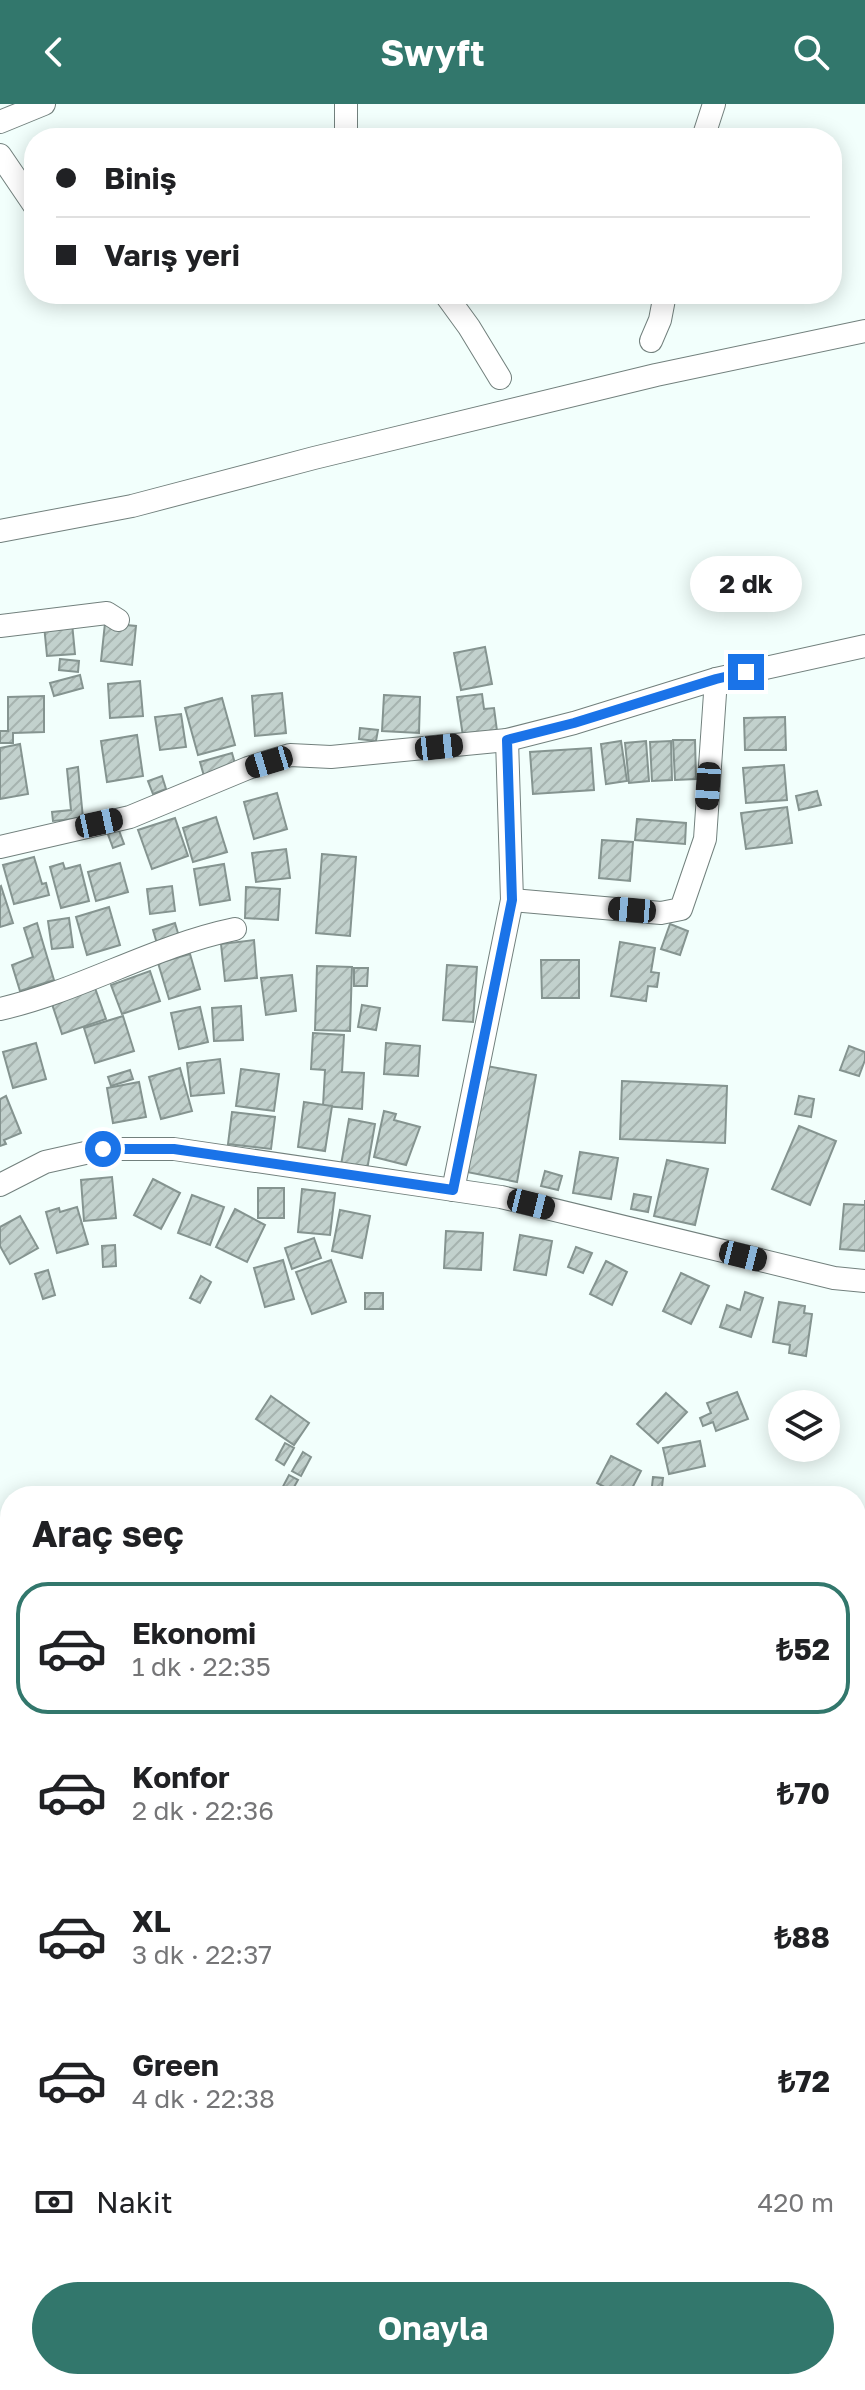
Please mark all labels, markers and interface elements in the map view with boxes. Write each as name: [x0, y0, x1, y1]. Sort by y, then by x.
icon: back: [32, 30, 76, 74]
icon: search: [789, 30, 833, 74]
text: Swyft: [380, 31, 485, 74]
text: Biniş: [104, 160, 177, 196]
text: Varış yeri: [104, 237, 240, 273]
callout: 2 dk: [690, 556, 802, 612]
text: 2 dk: [719, 568, 773, 599]
route end: [728, 654, 764, 690]
car: [414, 733, 464, 761]
car: [243, 744, 295, 780]
car: [694, 761, 722, 811]
car: [73, 806, 125, 840]
car: [607, 896, 657, 924]
route start: [85, 1131, 121, 1167]
car: [505, 1187, 557, 1221]
car: [717, 1239, 769, 1273]
map controls: [768, 1390, 840, 1462]
button: layers: [768, 1390, 840, 1462]
text: Araç seç: [32, 1512, 184, 1555]
icon: car: [36, 1612, 108, 1684]
text: Ekonomi: [132, 1615, 256, 1651]
text: ₺52: [776, 1631, 830, 1667]
text: 1 dk · 22:35: [132, 1651, 271, 1682]
icon: car: [36, 1756, 108, 1828]
text: Konfor: [132, 1759, 230, 1795]
text: ₺70: [777, 1775, 830, 1811]
text: 2 dk · 22:36: [132, 1795, 274, 1826]
icon: car: [36, 1900, 108, 1972]
text: XL: [132, 1903, 171, 1939]
text: ₺88: [774, 1919, 830, 1955]
text: 3 dk · 22:37: [132, 1939, 272, 1970]
icon: car: [36, 2044, 108, 2116]
text: Green: [132, 2047, 219, 2083]
text: ₺72: [778, 2063, 830, 2099]
text: 4 dk · 22:38: [132, 2083, 275, 2114]
icon: cash: [32, 2180, 76, 2224]
text: Nakit: [96, 2184, 173, 2220]
text: 420 m: [757, 2187, 834, 2218]
button: Onayla: [32, 2282, 834, 2374]

